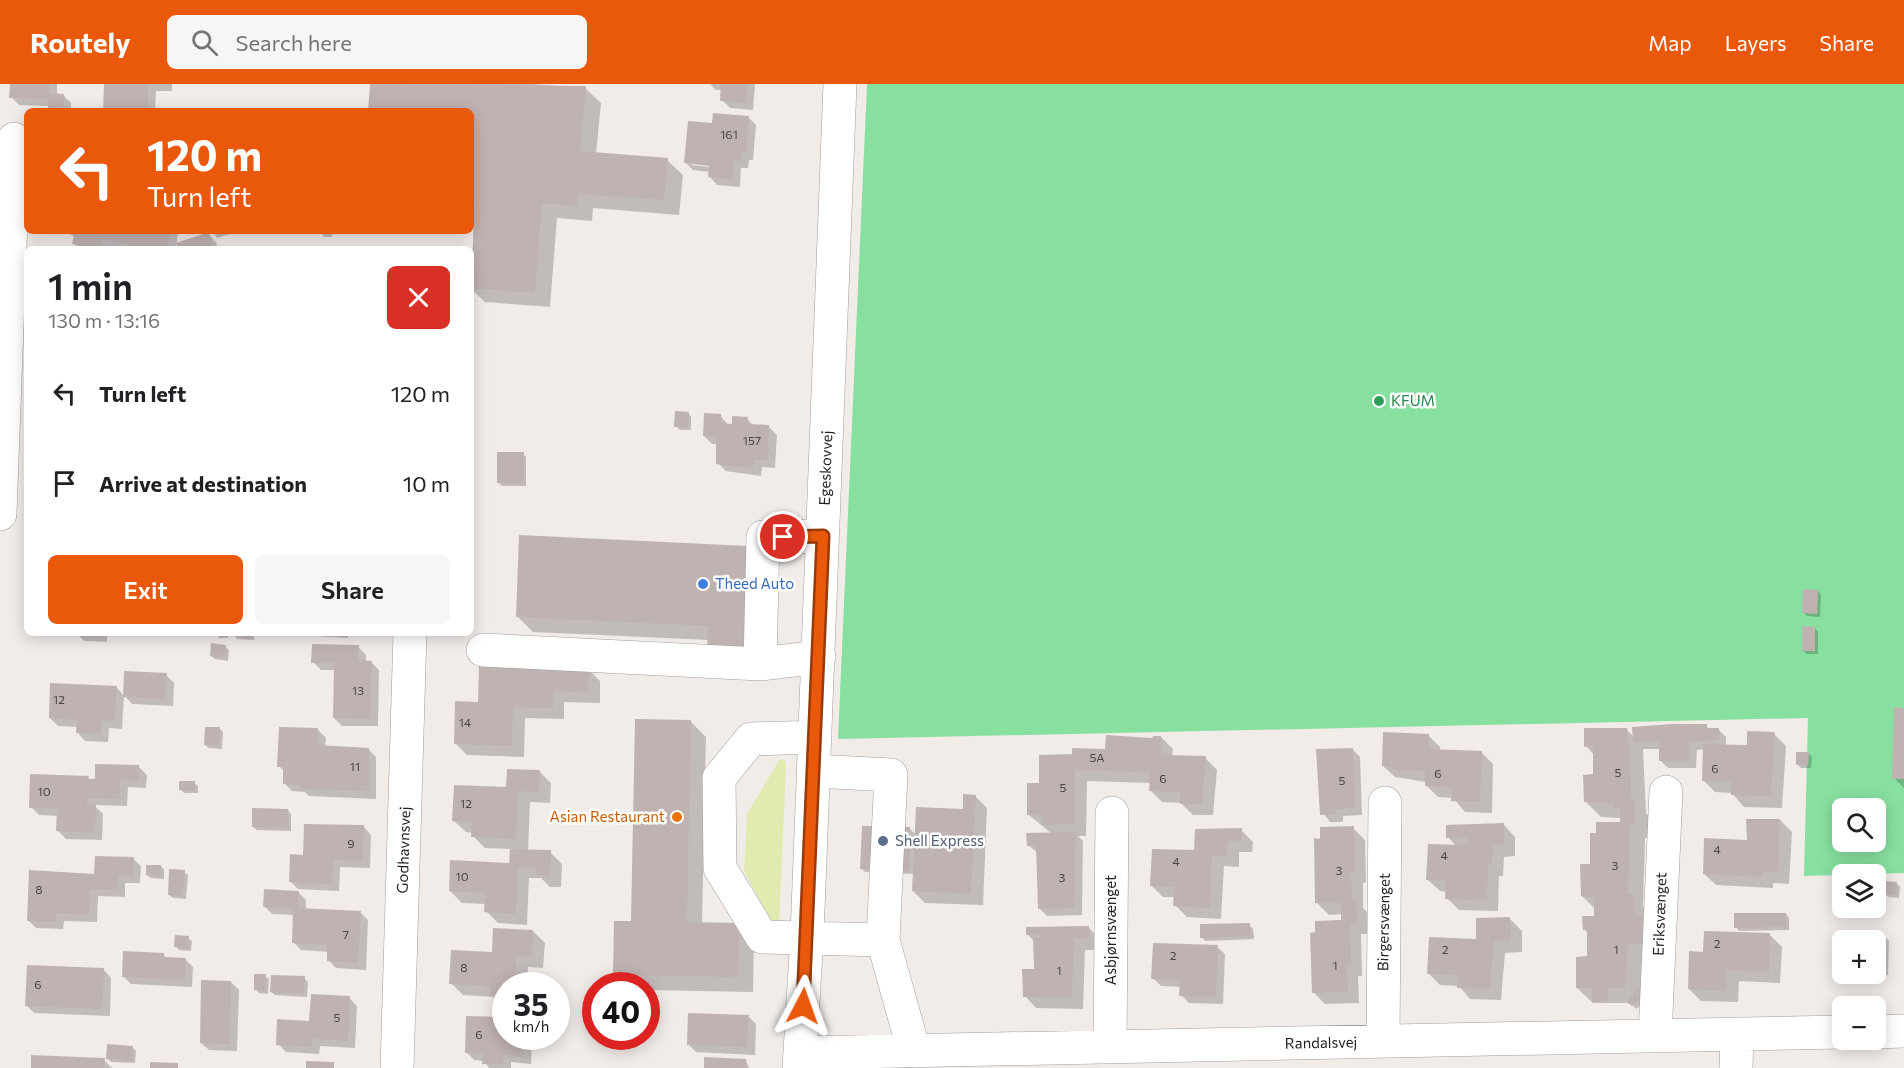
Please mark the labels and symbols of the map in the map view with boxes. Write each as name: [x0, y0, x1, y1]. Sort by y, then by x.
house number: 161: [720, 127, 738, 141]
place label: KFUM: [1391, 391, 1435, 409]
marker: KFUM: [1372, 394, 1386, 408]
street label: Egeskovvej: [815, 430, 835, 506]
house number: 157: [743, 433, 761, 447]
pin: [757, 511, 808, 562]
place label: Theed Auto: [715, 574, 794, 592]
marker: Theed Auto: [696, 577, 710, 591]
house number: 13: [352, 683, 364, 697]
house number: 12: [53, 692, 65, 706]
house number: 14: [459, 715, 471, 729]
house number: 5A: [1090, 750, 1104, 764]
house number: 11: [350, 759, 360, 773]
house number: 6: [1711, 761, 1719, 775]
house number: 5: [1615, 765, 1622, 779]
house number: 6: [1434, 766, 1442, 780]
house number: 6: [1159, 771, 1167, 785]
house number: 5: [1339, 773, 1346, 787]
house number: 5: [1060, 780, 1067, 794]
house number: 10: [38, 784, 51, 798]
house number: 12: [460, 796, 472, 810]
street label: Godhavnsvej: [392, 806, 414, 894]
place label: Asian Restaurant: [550, 807, 665, 825]
marker: Asian Restaurant: [670, 810, 684, 824]
place label: Shell Express: [895, 831, 984, 849]
marker: Shell Express: [876, 834, 890, 848]
house number: 9: [347, 836, 355, 850]
house number: 4: [1713, 842, 1721, 856]
house number: 4: [1440, 848, 1448, 862]
house number: 4: [1172, 854, 1180, 868]
house number: 3: [1612, 858, 1619, 872]
house number: 3: [1336, 863, 1343, 877]
house number: 10: [456, 869, 469, 883]
house number: 3: [1059, 870, 1066, 884]
street label: Eriksvænget: [1649, 872, 1669, 956]
street label: Birgersvænget: [1373, 873, 1393, 971]
street label: Asbjørnsvænget: [1101, 875, 1119, 985]
house number: 8: [35, 882, 43, 896]
house number: 7: [343, 927, 349, 941]
house number: 2: [1714, 936, 1721, 950]
house number: 2: [1442, 942, 1449, 956]
house number: 1: [1613, 942, 1619, 956]
house number: 2: [1170, 948, 1177, 962]
house number: 1: [1332, 958, 1338, 972]
house number: 8: [460, 960, 468, 974]
house number: 1: [1056, 963, 1062, 977]
speed limit sign: 40: [582, 972, 660, 1050]
position arrow: [771, 974, 835, 1038]
house number: 6: [34, 977, 42, 991]
house number: 5: [334, 1010, 341, 1024]
house number: 6: [475, 1027, 483, 1041]
street label: Randalsvej: [1285, 1032, 1357, 1052]

